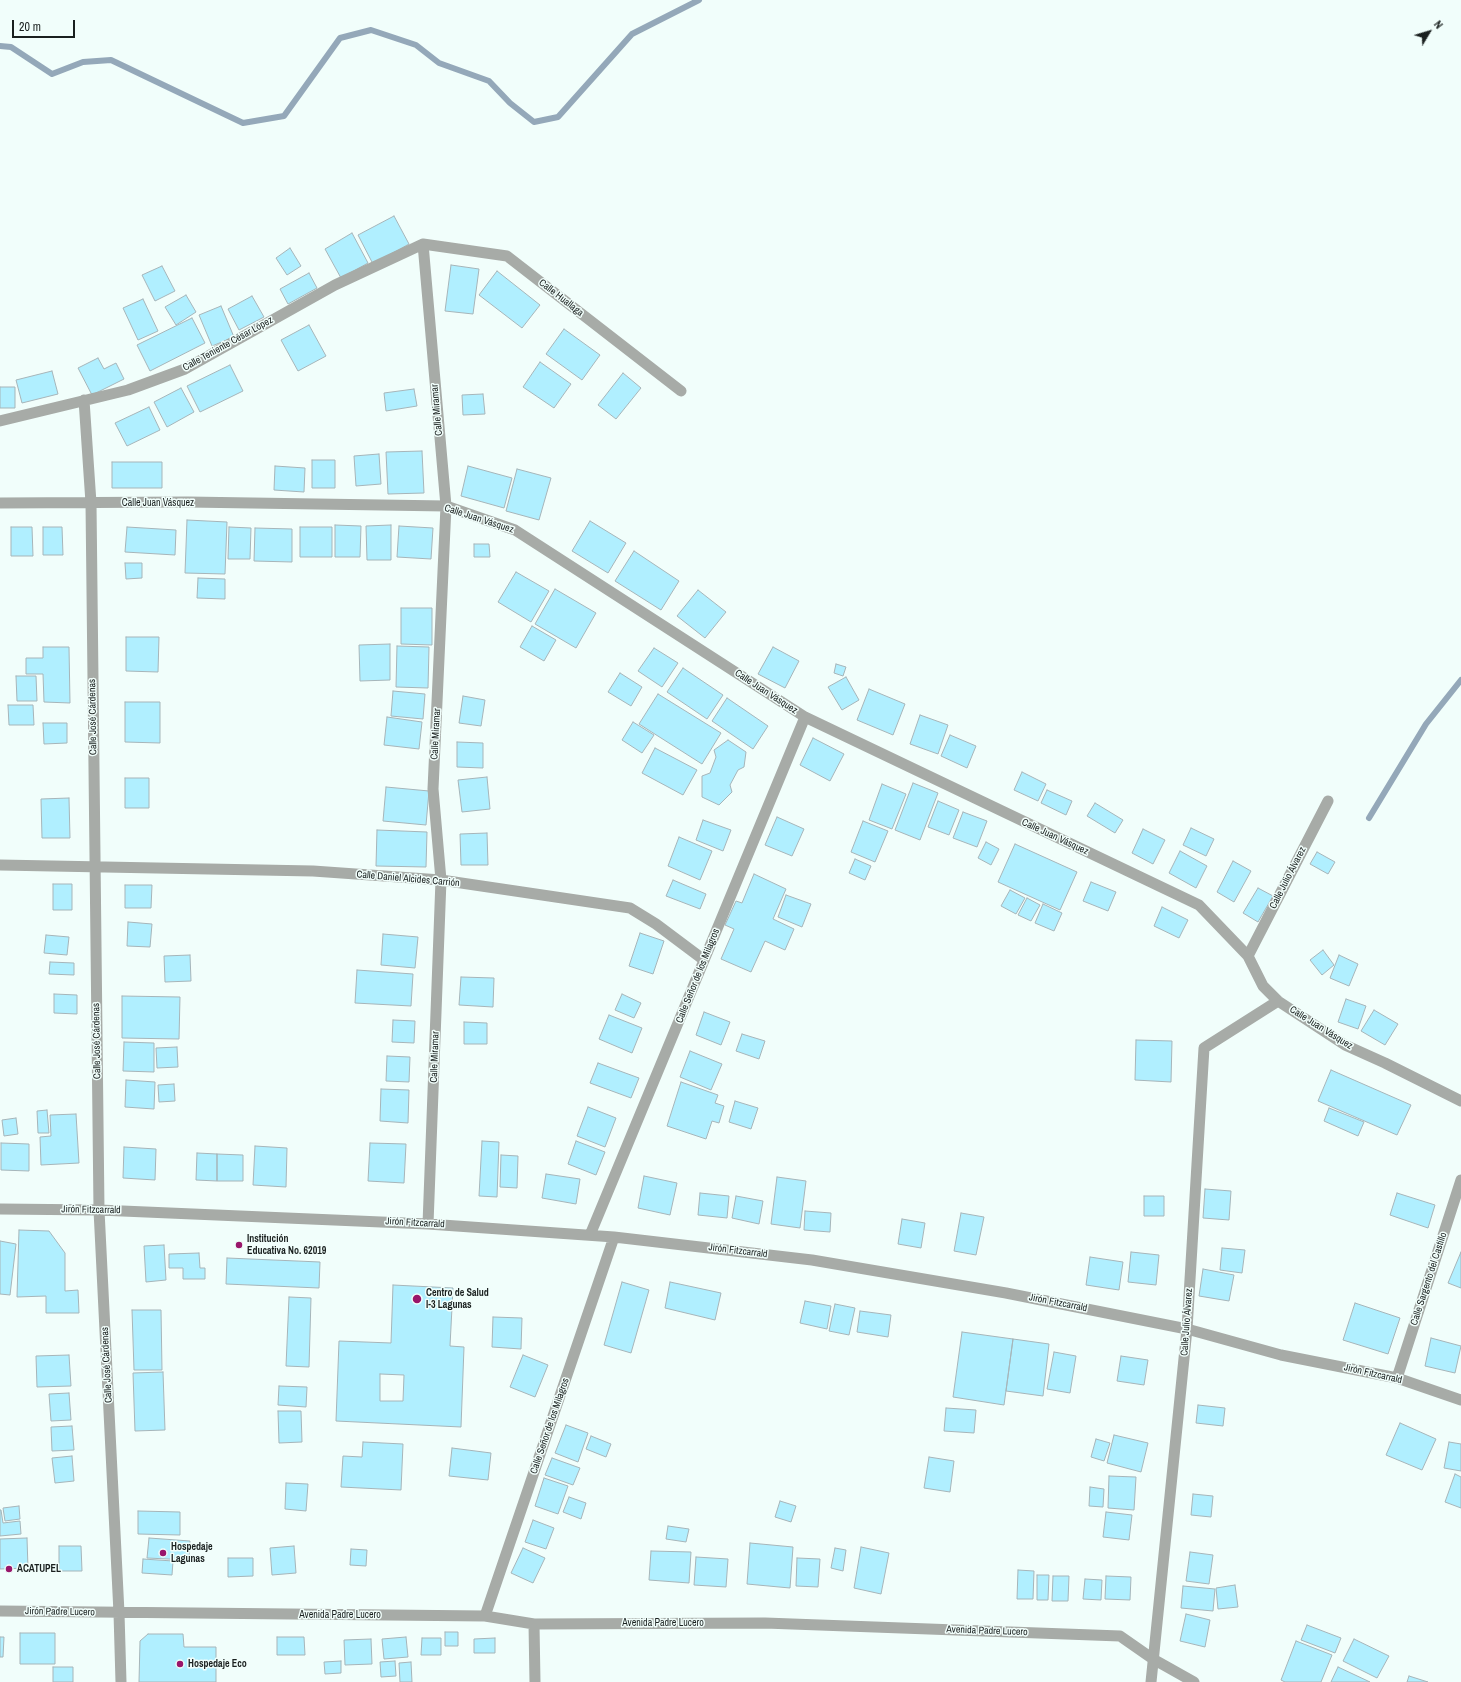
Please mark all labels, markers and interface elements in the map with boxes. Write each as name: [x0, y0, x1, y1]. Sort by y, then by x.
scale bar: [14, 12, 77, 38]
north arrow: [1409, 12, 1449, 52]
text: N: [1431, 18, 1446, 31]
text: 20 m: [19, 19, 41, 35]
street label: Calle Huallaga: [536, 277, 586, 319]
street label: Calle Teniente César López: [181, 314, 275, 374]
street label: Calle Miramar: [429, 384, 445, 436]
street label: Calle Juan Vásquez: [122, 497, 194, 509]
street label: Calle Juan Vásquez: [443, 502, 515, 536]
street label: Calle Juan Vásquez: [732, 667, 800, 717]
street label: Calle José Cárdenas: [86, 679, 100, 755]
street label: Calle Miramar: [429, 708, 443, 760]
street label: Calle Juan Vásquez: [1020, 816, 1090, 858]
street label: Calle Julio Álvarez: [1267, 845, 1309, 911]
street label: Calle Daniel Alcides Carrión: [356, 869, 460, 889]
street label: Calle Señor de los Milagros: [674, 927, 722, 1025]
street label: Calle José Cárdenas: [90, 1003, 104, 1079]
street label: Calle Juan Vásquez: [1287, 1004, 1355, 1052]
street label: Calle Miramar: [428, 1031, 442, 1083]
street label: Jirón Fitzcarrald: [61, 1203, 121, 1217]
street label: Jirón Fitzcarrald: [385, 1215, 445, 1231]
street label: Calle Sargento del Castillo: [1408, 1231, 1450, 1327]
place label: Institución Educativa No. 62019: [247, 1233, 326, 1256]
marker: Institución Educativa No. 62019: [234, 1240, 244, 1250]
street label: Jirón Fitzcarrald: [708, 1241, 768, 1261]
place label: Centro de Salud I-3 Lagunas: [426, 1287, 489, 1310]
street label: Calle Julio Álvarez: [1179, 1288, 1195, 1356]
street label: Jirón Fitzcarrald: [1028, 1291, 1088, 1315]
marker: Centro de Salud I-3 Lagunas: [411, 1293, 423, 1305]
street label: Calle José Cárdenas: [99, 1327, 115, 1403]
street label: Jirón Fitzcarrald: [1343, 1361, 1403, 1387]
street label: Calle Señor de los Milagros: [528, 1376, 572, 1476]
place label: Hospedaje Lagunas: [171, 1541, 212, 1564]
marker: Hospedaje Lagunas: [158, 1548, 168, 1558]
place label: ACATUPEL: [17, 1563, 61, 1575]
marker: ACATUPEL: [4, 1564, 14, 1574]
street label: Jirón Padre Lucero: [25, 1605, 95, 1619]
street label: Avenida Padre Lucero: [299, 1609, 381, 1621]
street label: Avenida Padre Lucero: [622, 1617, 704, 1629]
street label: Avenida Padre Lucero: [946, 1624, 1028, 1638]
place label: Hospedaje Eco: [188, 1658, 247, 1670]
marker: Hospedaje Eco: [175, 1659, 185, 1669]

